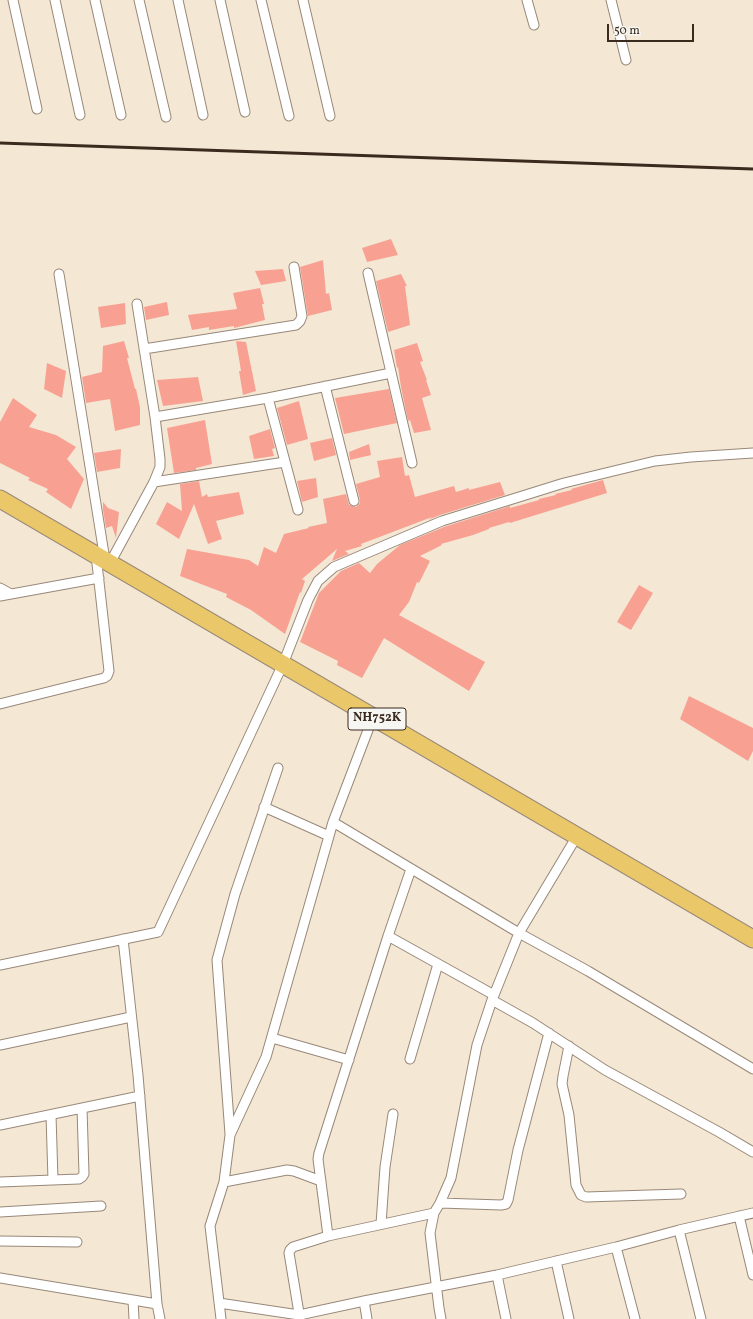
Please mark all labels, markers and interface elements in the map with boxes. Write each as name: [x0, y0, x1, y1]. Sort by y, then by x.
scale bar: [609, 16, 696, 42]
text: 50 m: [614, 23, 640, 39]
road number: NH752K: [348, 708, 406, 730]

